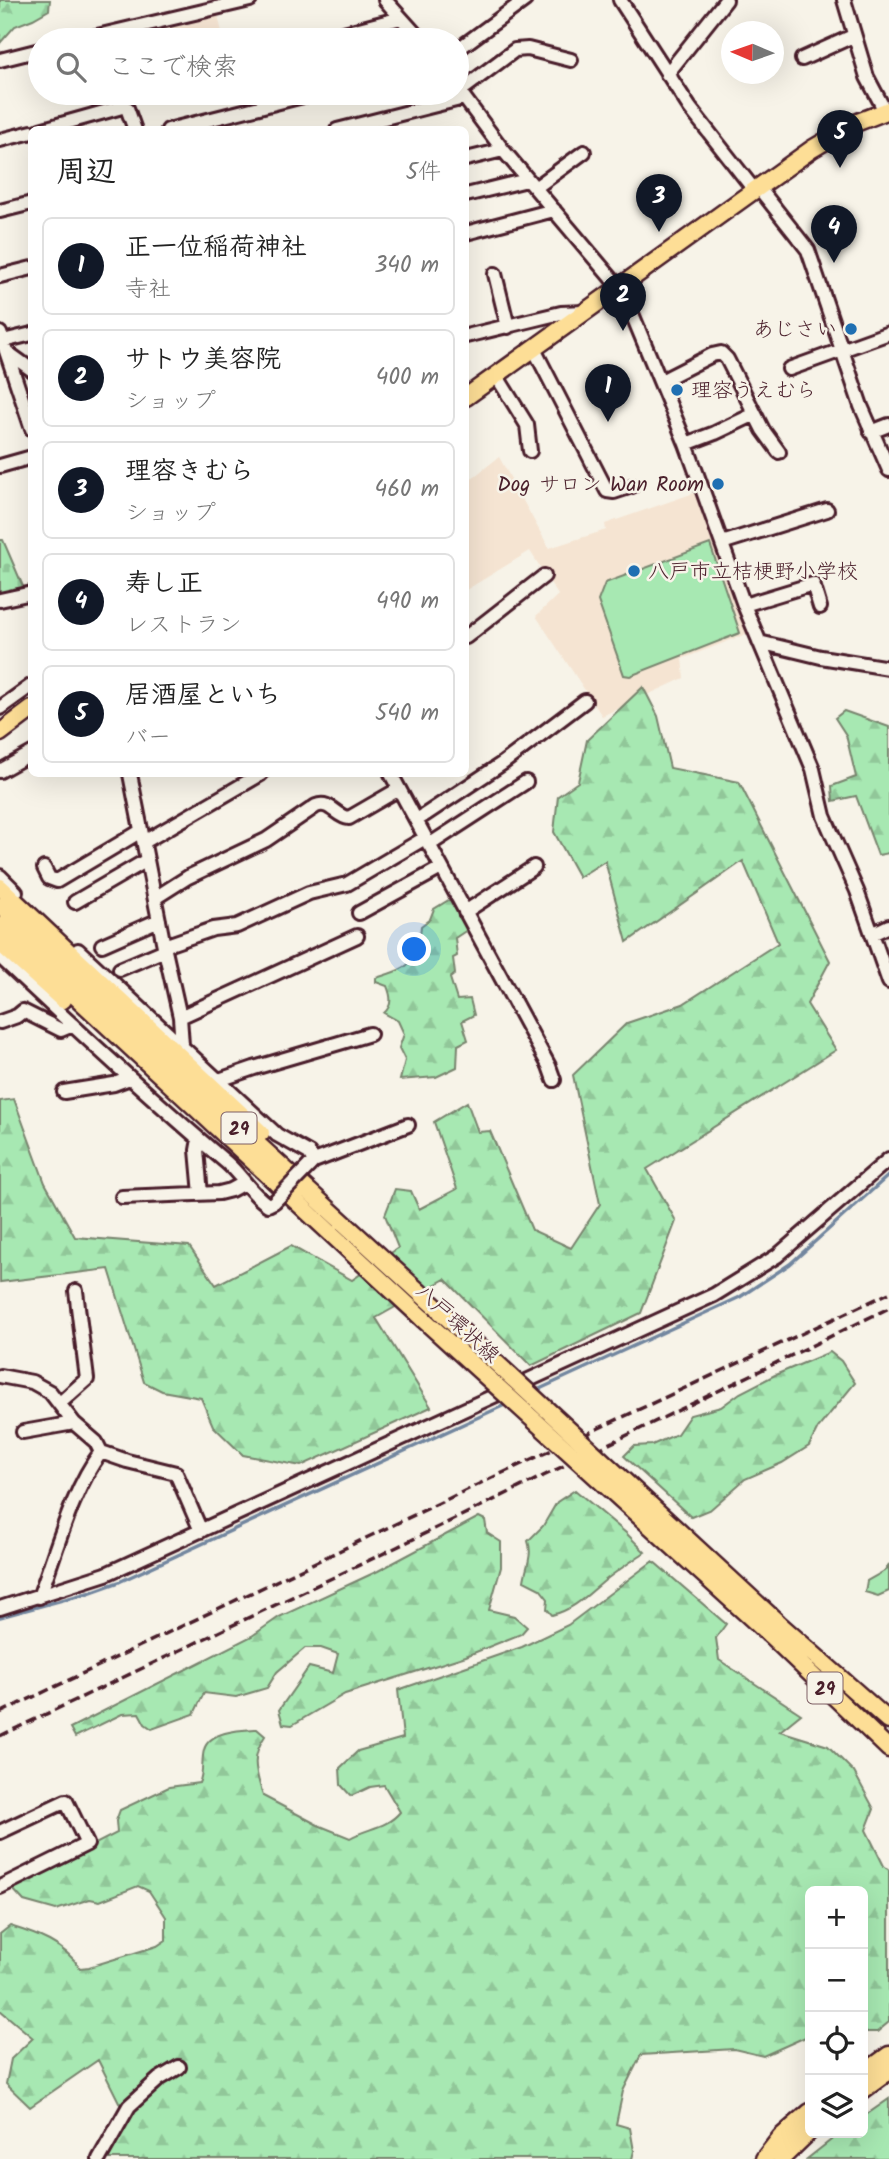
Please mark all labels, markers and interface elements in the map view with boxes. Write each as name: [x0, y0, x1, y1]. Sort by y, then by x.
north arrow: [721, 21, 784, 84]
search box: [28, 28, 469, 105]
text: ここで検索: [108, 47, 238, 89]
icon: search: [52, 48, 90, 86]
pin: 5: [817, 110, 863, 168]
text: 周辺: [56, 149, 116, 197]
text: 5件: [406, 155, 441, 191]
pin: 3: [636, 174, 682, 232]
pin: 4: [811, 205, 857, 263]
text: 正一位稲荷神社: [125, 227, 307, 269]
text: 1: [78, 248, 84, 284]
text: 340 m: [374, 248, 439, 284]
text: 寺社: [125, 272, 171, 308]
pin: 2: [600, 273, 646, 331]
place label: あじさい: [753, 314, 837, 347]
marker: あじさい: [843, 321, 859, 337]
text: サトウ美容院: [125, 339, 281, 381]
text: 2: [74, 360, 88, 396]
text: 400 m: [376, 360, 439, 396]
pin: 1: [585, 364, 631, 422]
place label: 理容うえむら: [691, 375, 817, 408]
marker: 理容うえむら: [669, 382, 685, 398]
text: ショップ: [125, 384, 216, 420]
text: 理容きむら: [125, 451, 255, 493]
place label: Dog サロン Wan Room: [497, 469, 704, 502]
text: 3: [75, 472, 87, 508]
text: 460 m: [375, 472, 439, 508]
marker: Dog サロン Wan Room: [710, 476, 726, 492]
text: ショップ: [125, 496, 216, 532]
place label: 八戸市立桔梗野小学校: [648, 556, 858, 589]
text: 寿し正: [125, 563, 203, 605]
marker: 八戸市立桔梗野小学校: [626, 563, 642, 579]
text: 4: [75, 584, 87, 620]
text: 490 m: [376, 584, 439, 620]
text: レストラン: [125, 608, 242, 644]
text: 居酒屋といち: [125, 675, 281, 717]
text: 5: [75, 696, 87, 732]
text: 540 m: [375, 696, 439, 732]
text: バー: [125, 720, 171, 756]
your location: [397, 932, 431, 966]
road number: 29: [222, 1112, 256, 1144]
street label: 八戸環状線: [407, 1276, 507, 1372]
road number: 29: [808, 1672, 842, 1704]
map controls: [805, 1886, 868, 2138]
button: +: [805, 1886, 868, 1949]
button: −: [805, 1949, 868, 2012]
button: locate: [805, 2012, 868, 2075]
button: layers: [805, 2075, 868, 2138]

